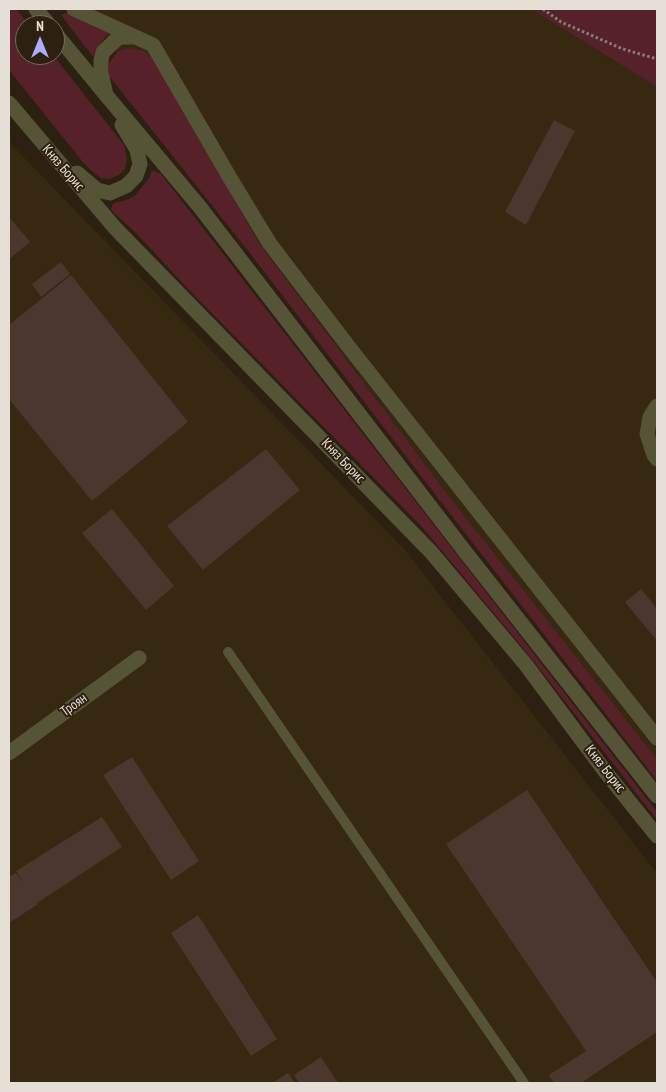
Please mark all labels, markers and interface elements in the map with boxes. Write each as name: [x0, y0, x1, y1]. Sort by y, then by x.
north arrow: [15, 15, 65, 65]
text: N: [36, 17, 44, 35]
street label: Княз Борис: [38, 141, 88, 195]
street label: Княз Борис: [318, 435, 368, 487]
street label: Троян: [57, 690, 91, 720]
street label: Княз Борис: [581, 742, 629, 796]

